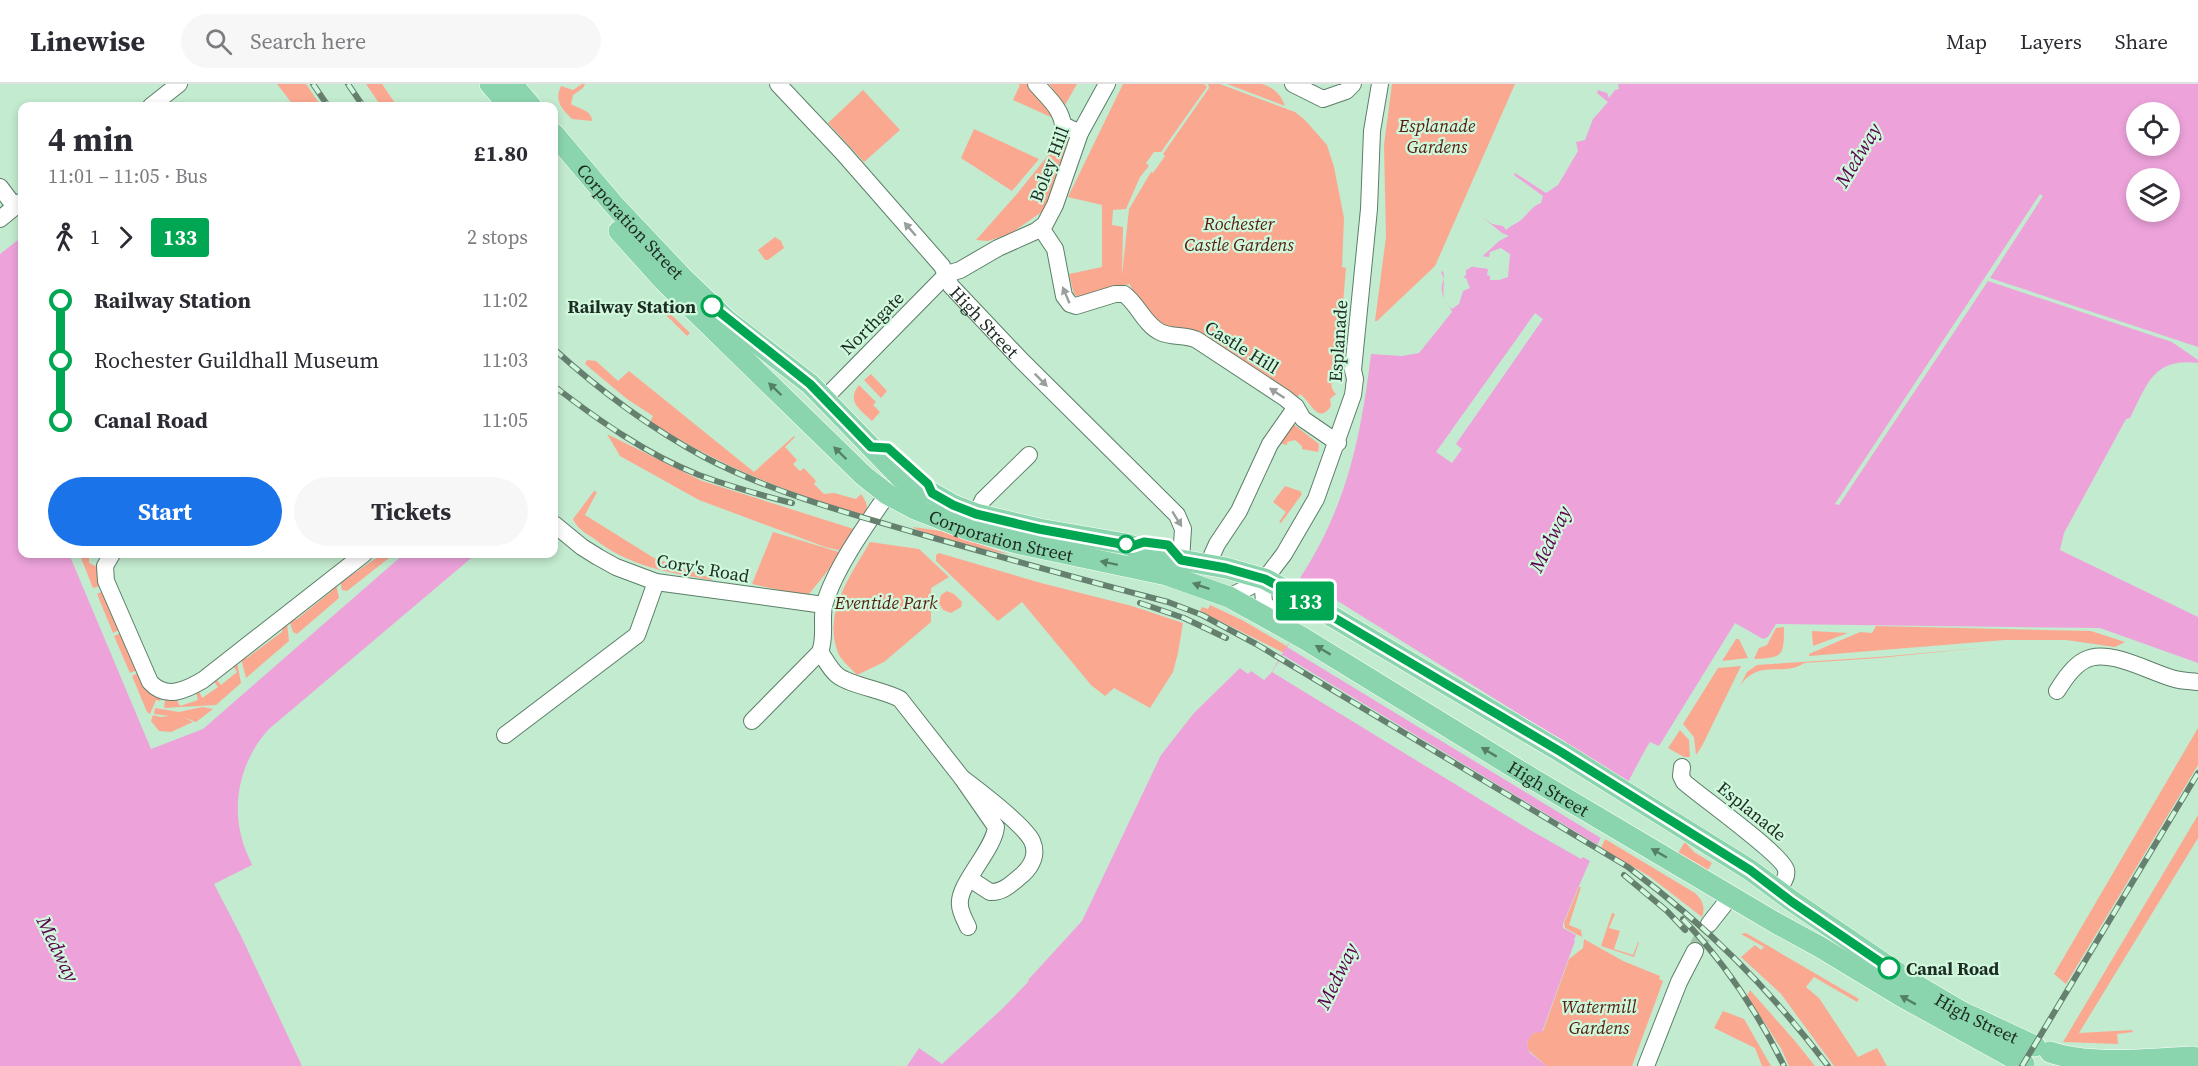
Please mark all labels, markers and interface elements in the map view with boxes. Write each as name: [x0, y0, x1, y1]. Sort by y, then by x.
search box: [181, 14, 601, 68]
text: Linewise: [30, 22, 145, 60]
icon: search: [202, 25, 235, 58]
text: Search here: [250, 26, 366, 56]
text: Map: [1946, 27, 1987, 56]
text: Layers: [2020, 27, 2082, 56]
text: Share: [2115, 27, 2168, 56]
map controls: [2126, 102, 2180, 222]
button: locate: [2126, 102, 2180, 156]
park label: Esplanade Gardens: [1398, 113, 1476, 159]
text: 4 min: [48, 117, 134, 162]
water label: Medway: [1827, 117, 1888, 193]
street label: Boley Hill: [1023, 123, 1075, 205]
text: £1.80: [474, 138, 528, 168]
street label: Corporation Street: [571, 158, 690, 285]
text: 11:01 – 11:05 · Bus: [48, 162, 207, 190]
button: layers: [2126, 168, 2180, 222]
park label: Rochester Castle Gardens: [1184, 211, 1294, 257]
icon: walk: [48, 221, 81, 254]
icon: forward: [109, 221, 142, 254]
one-way arrow: [904, 222, 917, 237]
text: 1: [90, 223, 100, 251]
text: 133: [163, 223, 197, 252]
text: 2 stops: [467, 223, 528, 251]
street label: High Street: [945, 280, 1025, 363]
text: Railway Station: [94, 285, 251, 315]
text: 11:02: [482, 286, 528, 314]
street label: Northgate: [835, 286, 909, 360]
one-way arrow: [1061, 286, 1071, 304]
place label: Railway Station: [568, 294, 696, 319]
marker: Railway Station: [701, 295, 723, 317]
street label: Esplanade: [1323, 299, 1353, 383]
street label: Castle Hill: [1200, 314, 1284, 380]
text: Rochester Guildhall Museum: [94, 345, 379, 375]
text: 11:03: [482, 346, 528, 374]
one-way arrow: [1034, 372, 1048, 387]
one-way arrow: [767, 382, 782, 396]
one-way arrow: [1270, 387, 1286, 399]
text: Canal Road: [94, 405, 208, 435]
text: 11:05: [482, 406, 528, 434]
one-way arrow: [833, 446, 848, 460]
button: Start: [48, 477, 282, 546]
button: Tickets: [294, 477, 528, 546]
water label: Medway: [1522, 501, 1578, 578]
street label: Corporation Street: [925, 503, 1076, 567]
one-way arrow: [1172, 511, 1183, 527]
unlabelled marker: [1117, 535, 1135, 553]
street label: Cory's Road: [655, 548, 751, 588]
one-way arrow: [1100, 558, 1119, 567]
one-way arrow: [1191, 581, 1209, 591]
line badge: 133: [1270, 582, 1340, 620]
text: 133: [1288, 587, 1322, 616]
park label: Eventide Park: [833, 590, 938, 615]
one-way arrow: [1315, 645, 1331, 656]
one-way arrow: [1481, 747, 1497, 758]
street label: High Street: [1503, 754, 1594, 822]
street label: Esplanade: [1712, 775, 1792, 847]
one-way arrow: [1651, 848, 1667, 859]
water label: Medway: [30, 910, 86, 987]
water label: Medway: [1309, 938, 1365, 1015]
place label: Canal Road: [1906, 956, 1999, 981]
marker: Canal Road: [1878, 957, 1900, 979]
street label: High Street: [1930, 986, 2023, 1049]
park label: Watermill Gardens: [1562, 994, 1636, 1040]
one-way arrow: [1899, 995, 1916, 1005]

